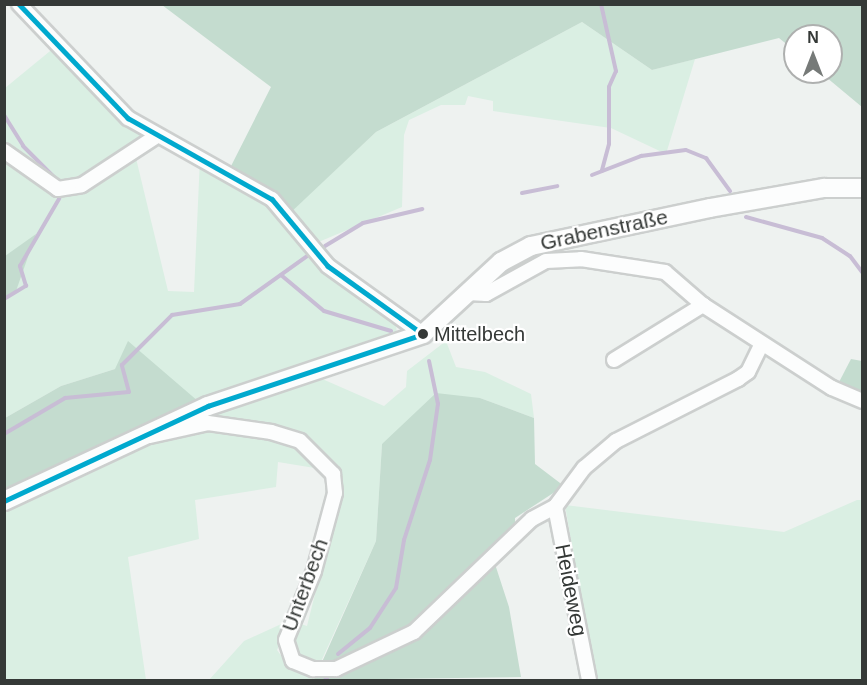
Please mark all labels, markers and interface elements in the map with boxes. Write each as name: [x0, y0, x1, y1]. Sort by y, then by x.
north arrow: [783, 24, 843, 84]
text: N: [807, 29, 819, 46]
street label: Grabenstraße: [538, 204, 670, 256]
place label: Mittelbech: [434, 322, 525, 346]
marker: Mittelbech: [417, 328, 429, 340]
street label: Unterbech: [277, 535, 333, 635]
street label: Heideweg: [550, 542, 592, 638]

